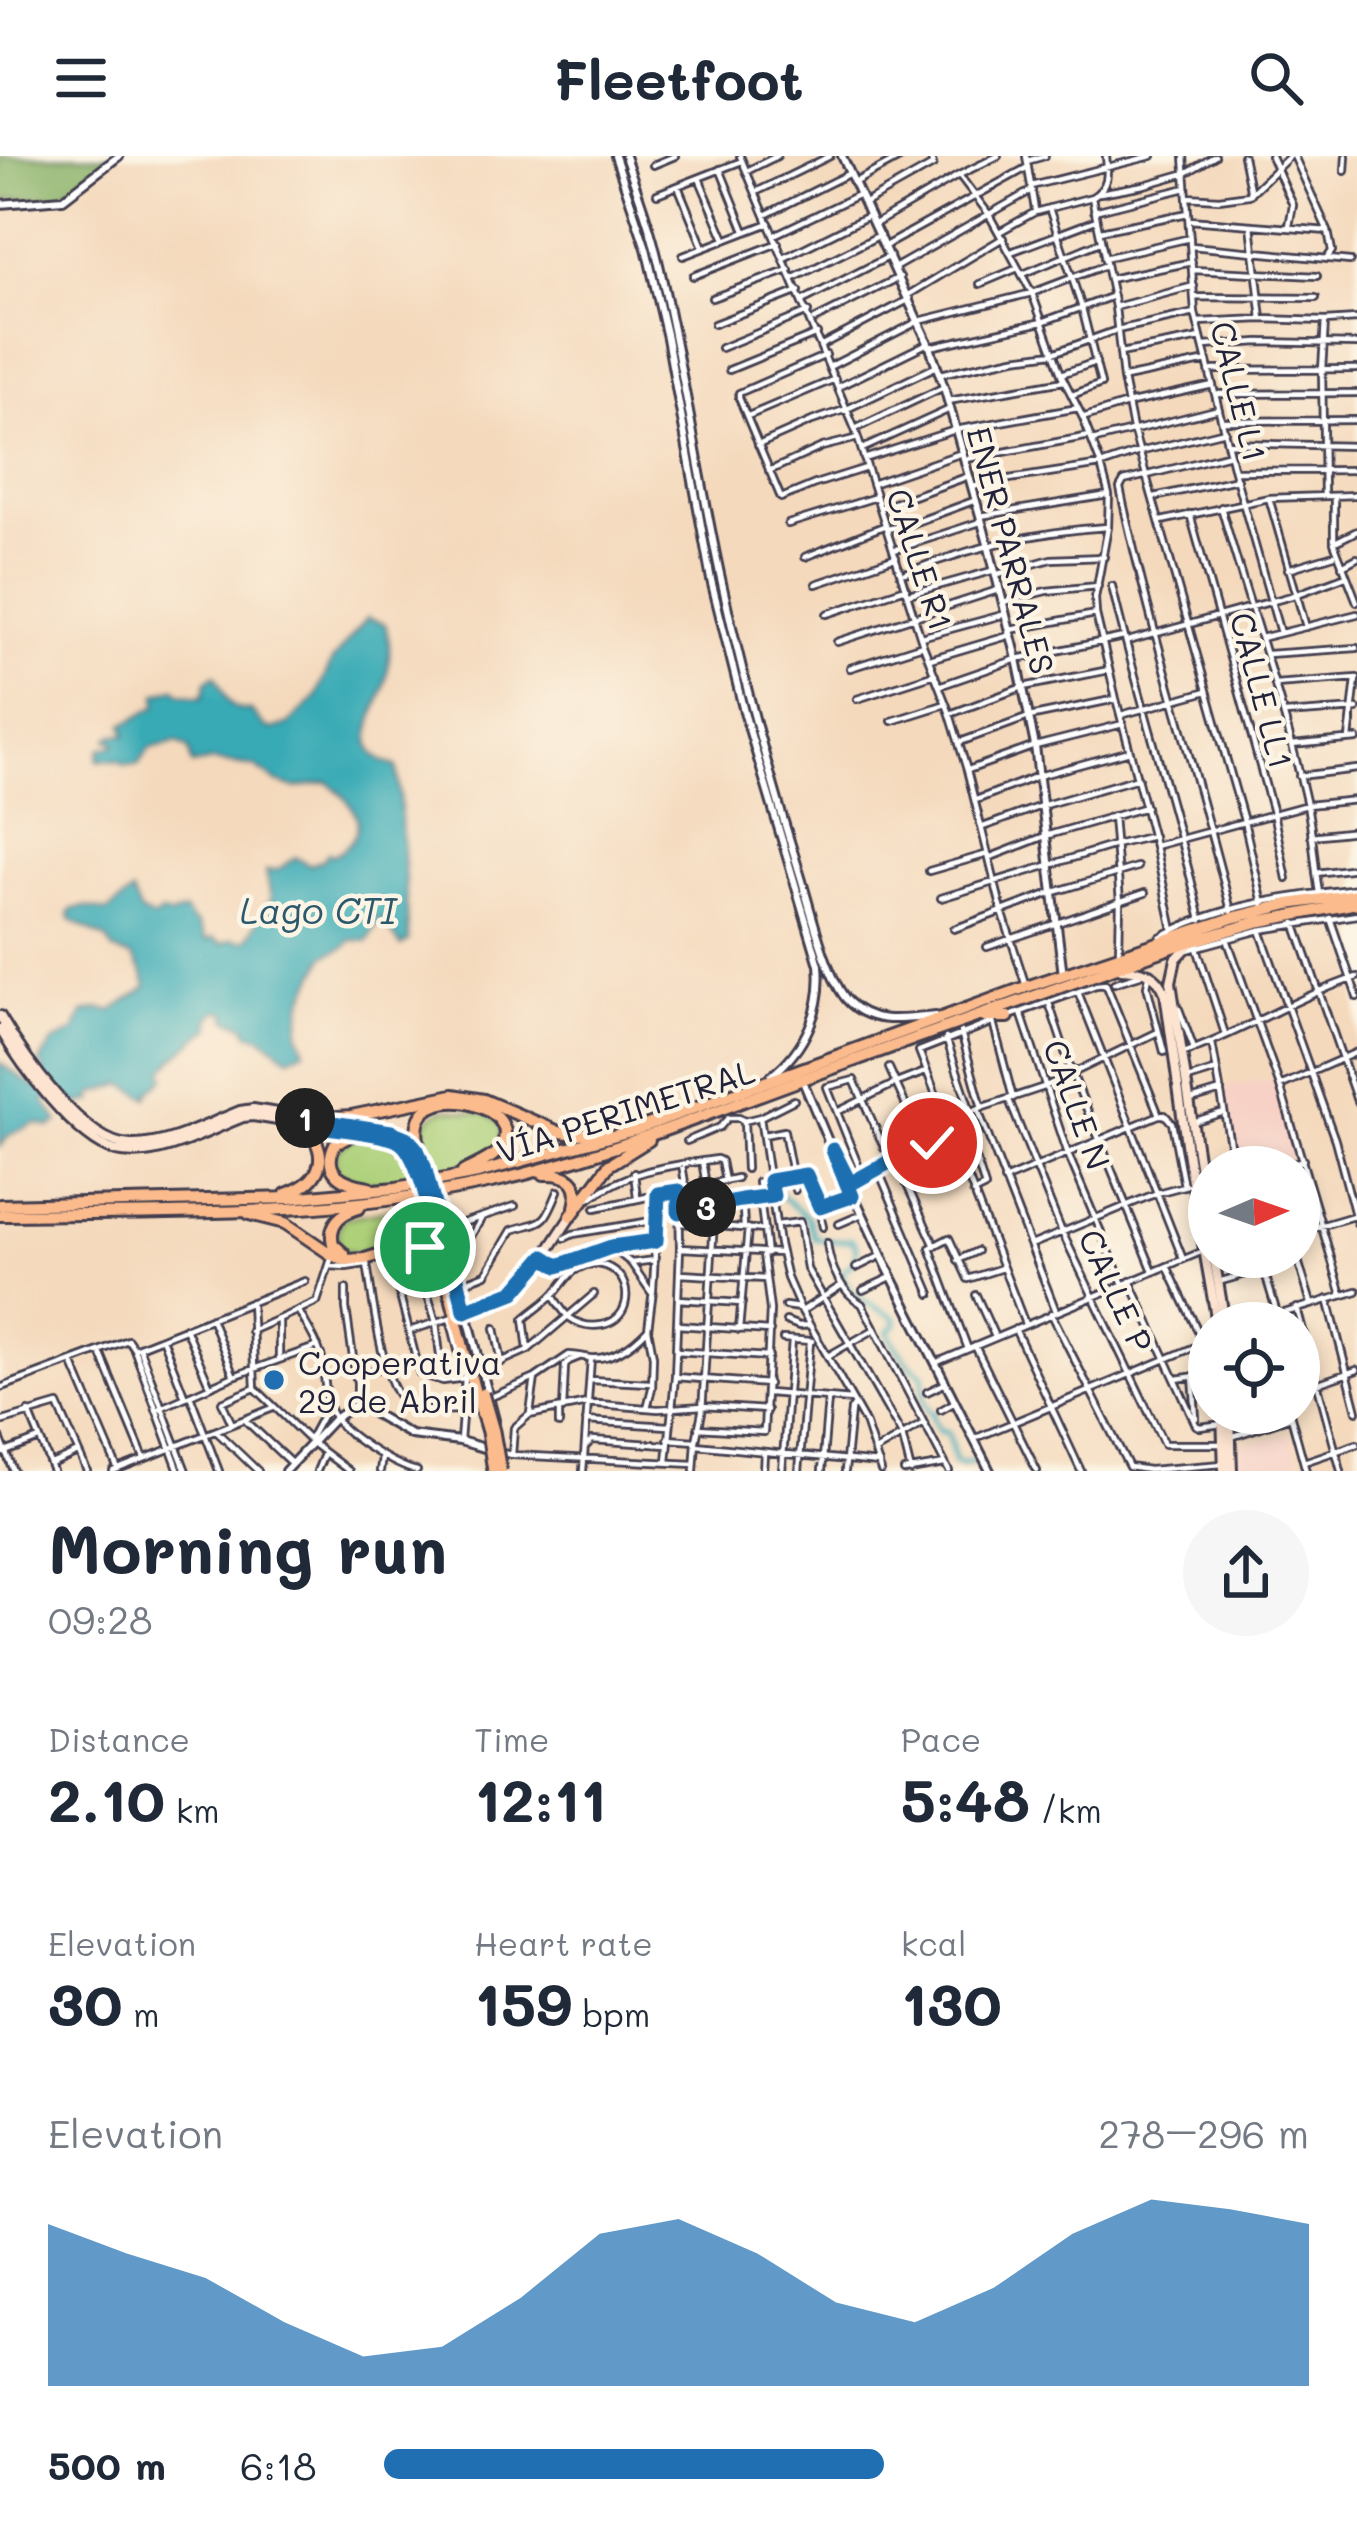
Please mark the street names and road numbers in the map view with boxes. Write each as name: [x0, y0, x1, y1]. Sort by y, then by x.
street label: CALLE L1: [1202, 317, 1278, 465]
street label: ENER PARRALES: [958, 422, 1066, 678]
street label: CALLE R1: [878, 483, 964, 635]
street label: CALLE LL1: [1222, 607, 1304, 773]
street label: CALLE N: [1035, 1033, 1121, 1175]
street label: VÍA PERIMETRAL: [491, 1048, 759, 1172]
street label: CALLE P: [1070, 1222, 1164, 1358]

